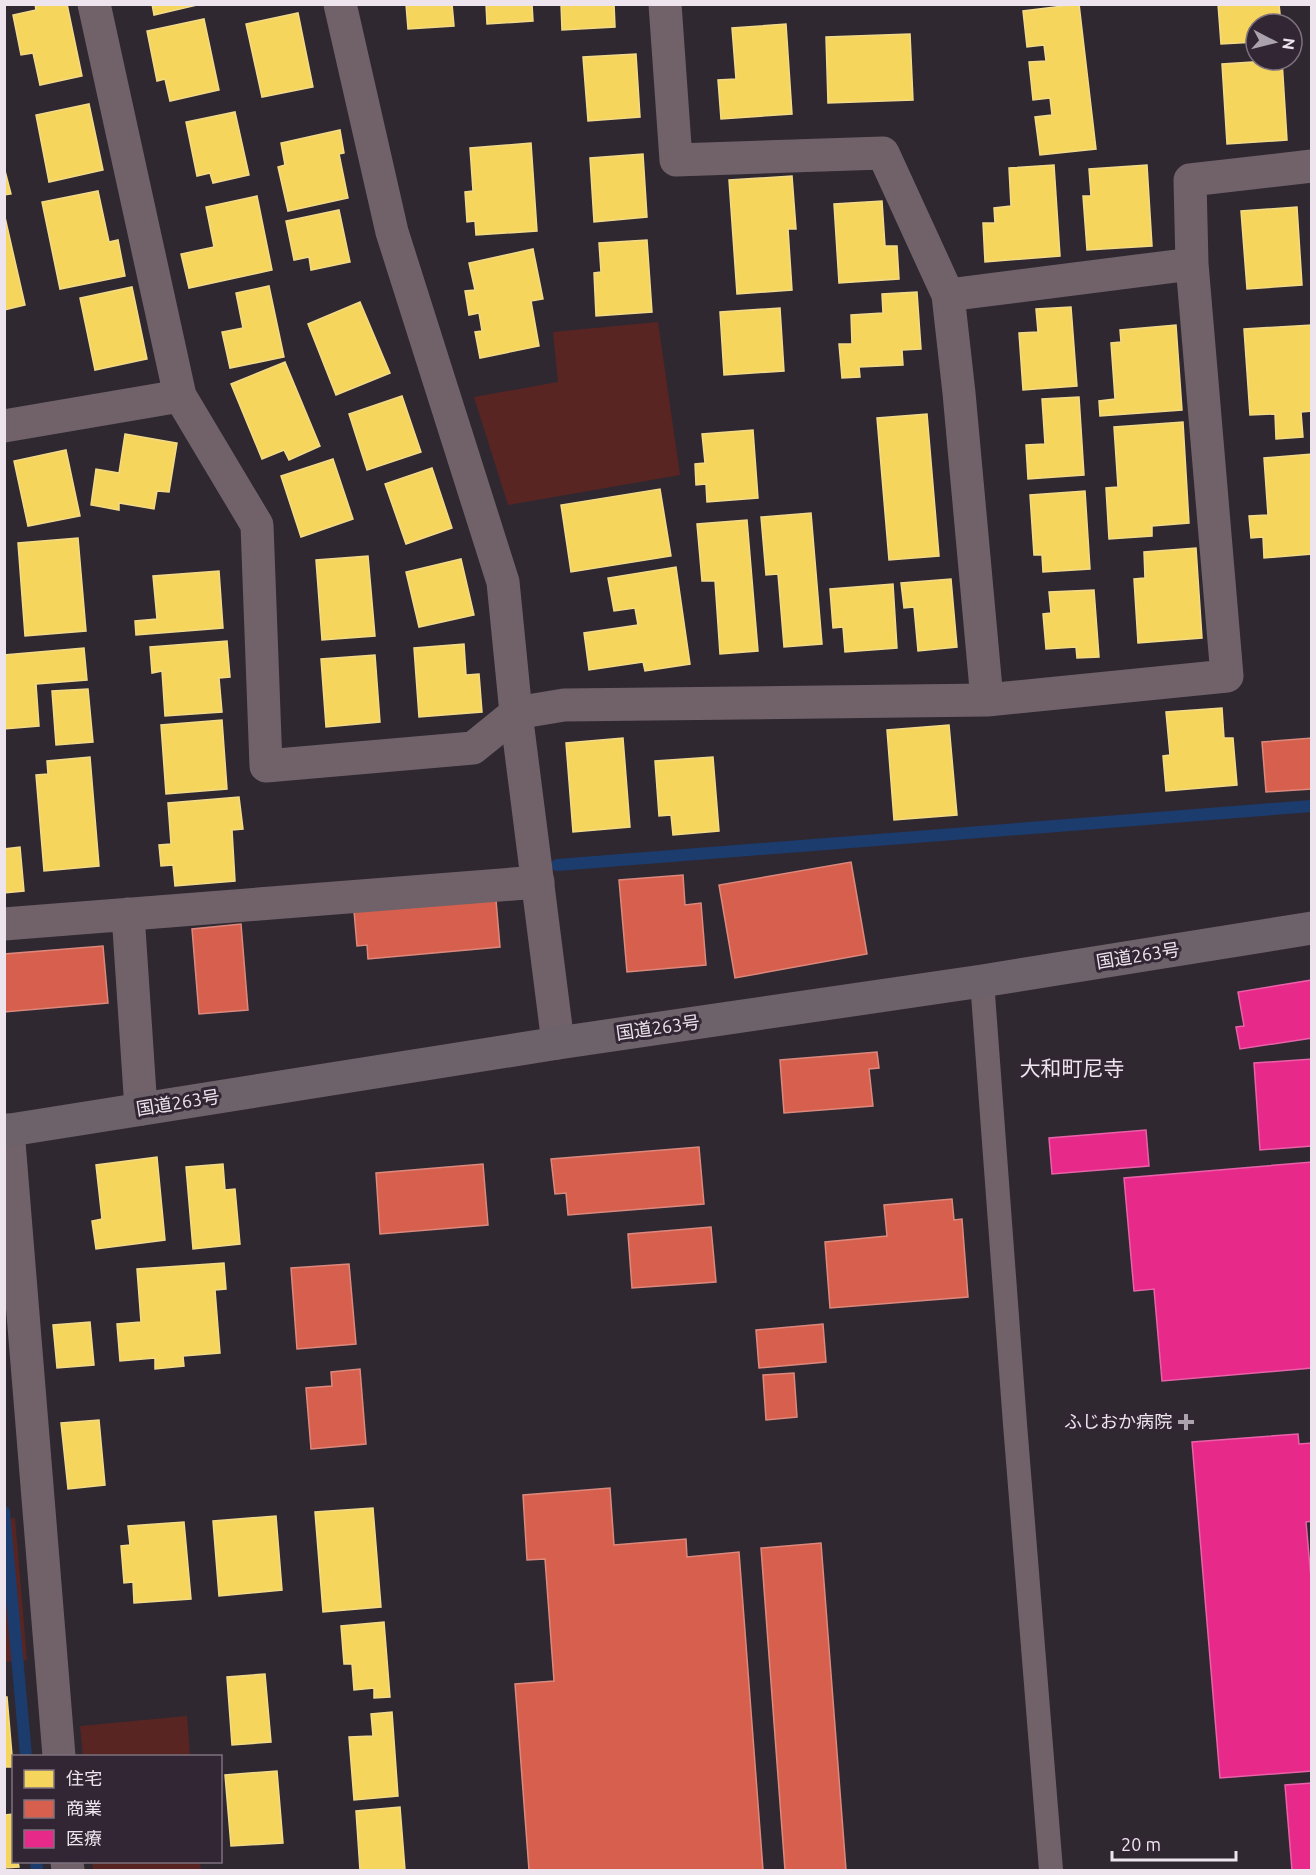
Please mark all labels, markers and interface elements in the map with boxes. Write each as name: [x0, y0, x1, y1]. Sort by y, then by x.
north arrow: [1244, 12, 1304, 72]
text: N: [1279, 37, 1299, 51]
street label: 国道263号: [1095, 939, 1181, 971]
street label: 国道263号: [615, 1011, 701, 1043]
district label: 大和町尼寺: [1020, 1056, 1125, 1080]
street label: 国道263号: [135, 1086, 221, 1118]
place label: ふじおか病院: [1064, 1411, 1172, 1431]
marker: ふじおか病院: [1177, 1413, 1195, 1431]
legend: [12, 1755, 222, 1863]
text: 住宅: [66, 1768, 102, 1788]
text: 商業: [66, 1798, 102, 1818]
scale bar: [1112, 1824, 1236, 1862]
text: 医療: [66, 1828, 102, 1848]
text: 20 m: [1121, 1834, 1161, 1854]

